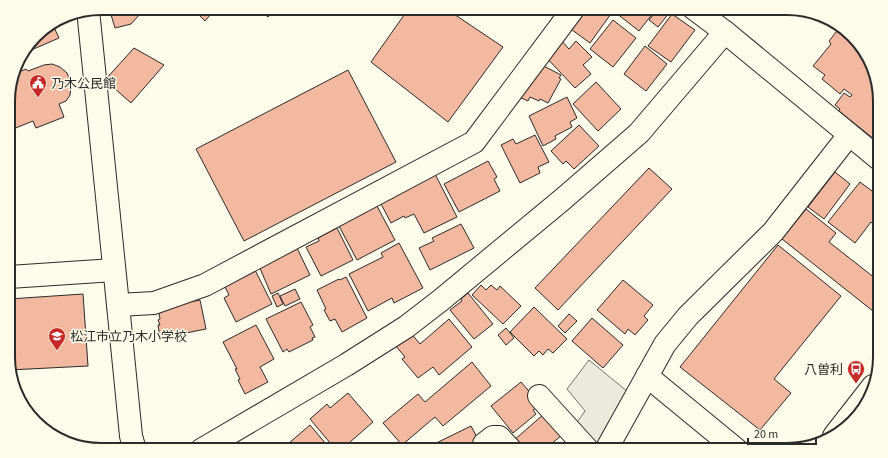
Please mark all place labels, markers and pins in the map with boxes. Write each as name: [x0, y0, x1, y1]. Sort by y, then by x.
public building icon: 乃木公民館: [28, 73, 48, 98]
place label: 乃木公民館: [51, 75, 116, 93]
school or university icon: 松江市立乃木小学校: [47, 326, 67, 351]
place label: 松江市立乃木小学校: [70, 328, 187, 346]
bus stop icon: 八曽利: [846, 359, 866, 384]
place label: 八曽利: [804, 361, 843, 379]

